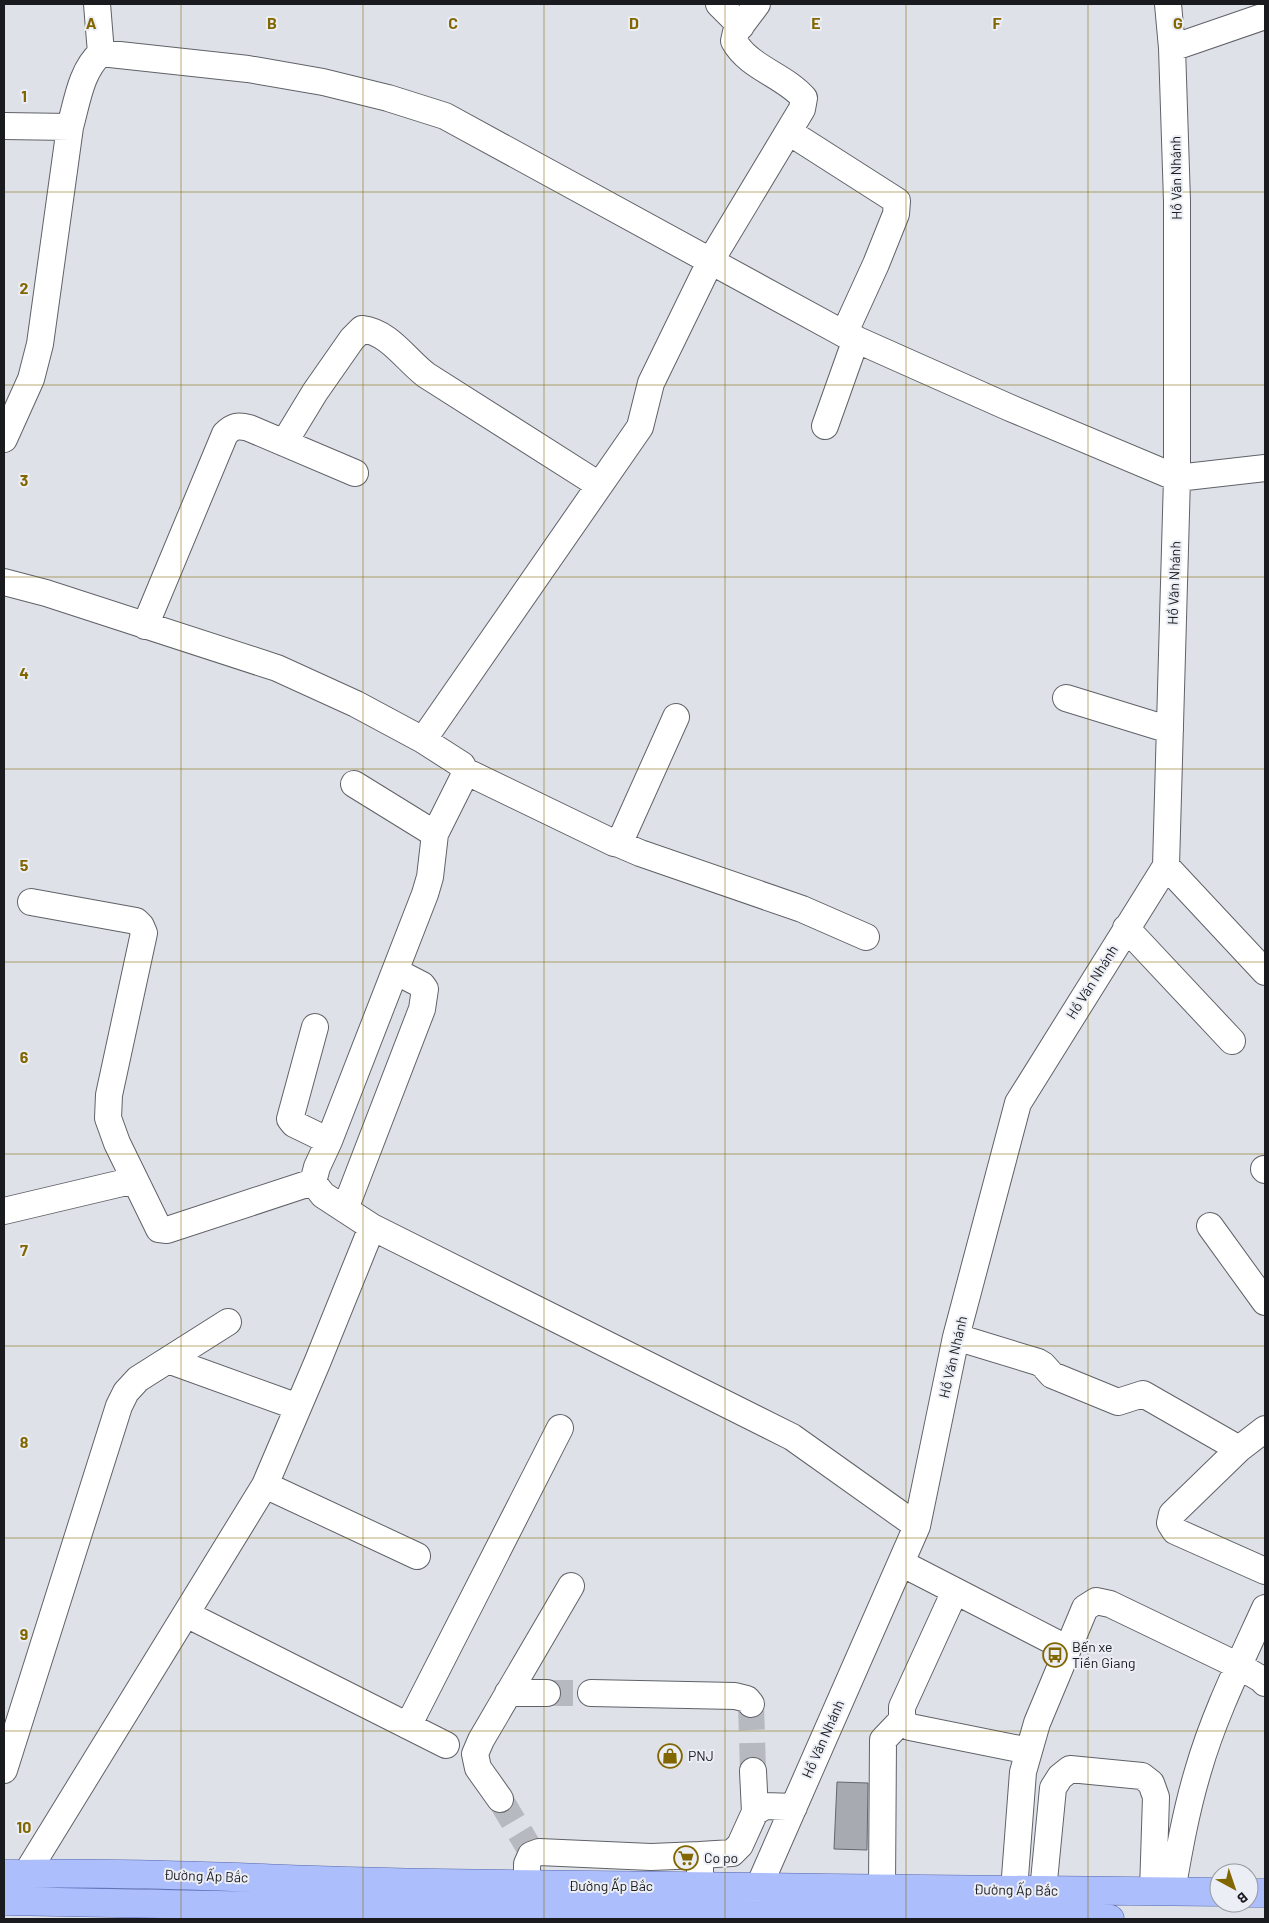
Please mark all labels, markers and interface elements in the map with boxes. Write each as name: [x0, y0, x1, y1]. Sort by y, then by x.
text: A: [86, 13, 97, 32]
text: B: [267, 13, 277, 32]
text: C: [448, 13, 458, 32]
text: D: [629, 13, 639, 32]
text: E: [811, 13, 821, 32]
text: F: [993, 13, 1002, 32]
text: G: [1173, 13, 1183, 32]
text: 1: [21, 86, 27, 105]
street label: Hồ Văn Nhánh: [1166, 136, 1185, 220]
text: 2: [20, 278, 29, 297]
text: 3: [20, 470, 28, 489]
street label: Hồ Văn Nhánh: [1164, 541, 1183, 625]
text: 4: [19, 663, 29, 682]
text: 5: [20, 855, 29, 874]
street label: Hồ Văn Nhánh: [1062, 942, 1121, 1022]
text: 6: [20, 1047, 29, 1066]
text: 7: [20, 1240, 28, 1259]
street label: Hồ Văn Nhánh: [935, 1314, 970, 1400]
text: 8: [20, 1432, 29, 1451]
text: 9: [20, 1624, 28, 1643]
place label: Bến xe Tiền Giang: [1072, 1638, 1136, 1671]
bus stop icon: Bến xe Tiền Giang: [1042, 1642, 1068, 1668]
street label: Hồ Văn Nhánh: [798, 1697, 847, 1781]
shop icon: PNJ: [657, 1743, 683, 1769]
place label: PNJ: [688, 1747, 714, 1764]
text: 10: [17, 1817, 31, 1836]
supermarket icon: Co po: [673, 1845, 699, 1871]
place label: Co po: [704, 1849, 738, 1866]
north arrow: [1209, 1863, 1259, 1913]
street label: Đường Ấp Bắc: [164, 1866, 248, 1885]
street label: Đường Ấp Bắc: [569, 1877, 653, 1894]
street label: Đường Ấp Bắc: [974, 1880, 1058, 1899]
text: B: [1234, 1889, 1251, 1908]

